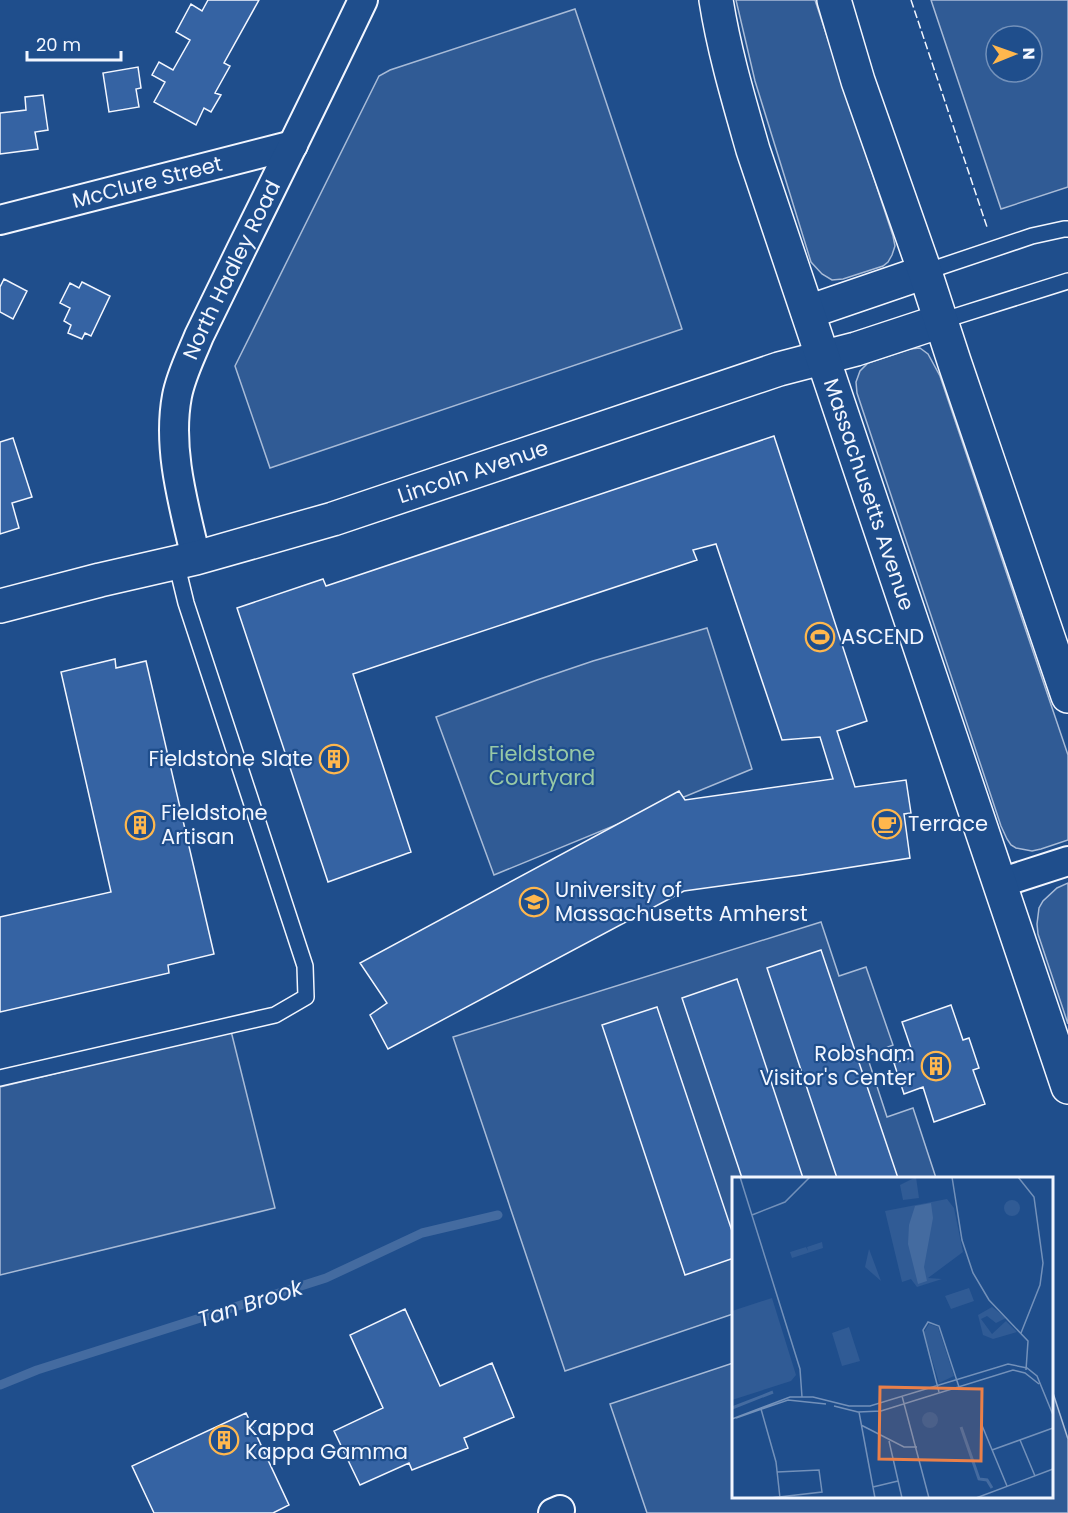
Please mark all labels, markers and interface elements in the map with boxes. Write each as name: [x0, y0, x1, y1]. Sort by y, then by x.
scale bar: [27, 24, 122, 62]
north arrow: [984, 24, 1044, 84]
text: 20 m: [36, 32, 81, 57]
text: N: [1017, 48, 1040, 60]
street label: McClure Street: [69, 149, 225, 215]
street label: North Hadley Road: [176, 175, 287, 364]
street label: Massachusetts Avenue: [817, 375, 922, 614]
street label: Lincoln Avenue: [394, 433, 552, 510]
sports icon: ASCEND: [804, 621, 836, 653]
place label: ASCEND: [841, 622, 924, 651]
park label: Fieldstone Courtyard: [489, 739, 595, 792]
building icon: Fieldstone Slate: [318, 743, 350, 775]
place label: Fieldstone Slate: [148, 744, 313, 773]
place label: Fieldstone Artisan: [161, 798, 268, 851]
cafe icon: Terrace: [871, 808, 903, 840]
building icon: Fieldstone Artisan: [124, 809, 156, 841]
place label: Terrace: [908, 809, 988, 838]
place label: University of Massachusetts Amherst: [555, 875, 808, 928]
school or university icon: University of Massachusetts Amherst: [518, 886, 550, 918]
place label: Robsham Visitor's Center: [760, 1039, 915, 1092]
building icon: Robsham Visitor's Center: [920, 1050, 952, 1082]
inset map: [732, 1177, 1053, 1498]
water label: Tan Brook: [194, 1271, 308, 1335]
place label: Kappa Kappa Gamma: [245, 1413, 408, 1466]
building icon: Kappa Kappa Gamma: [208, 1424, 240, 1456]

